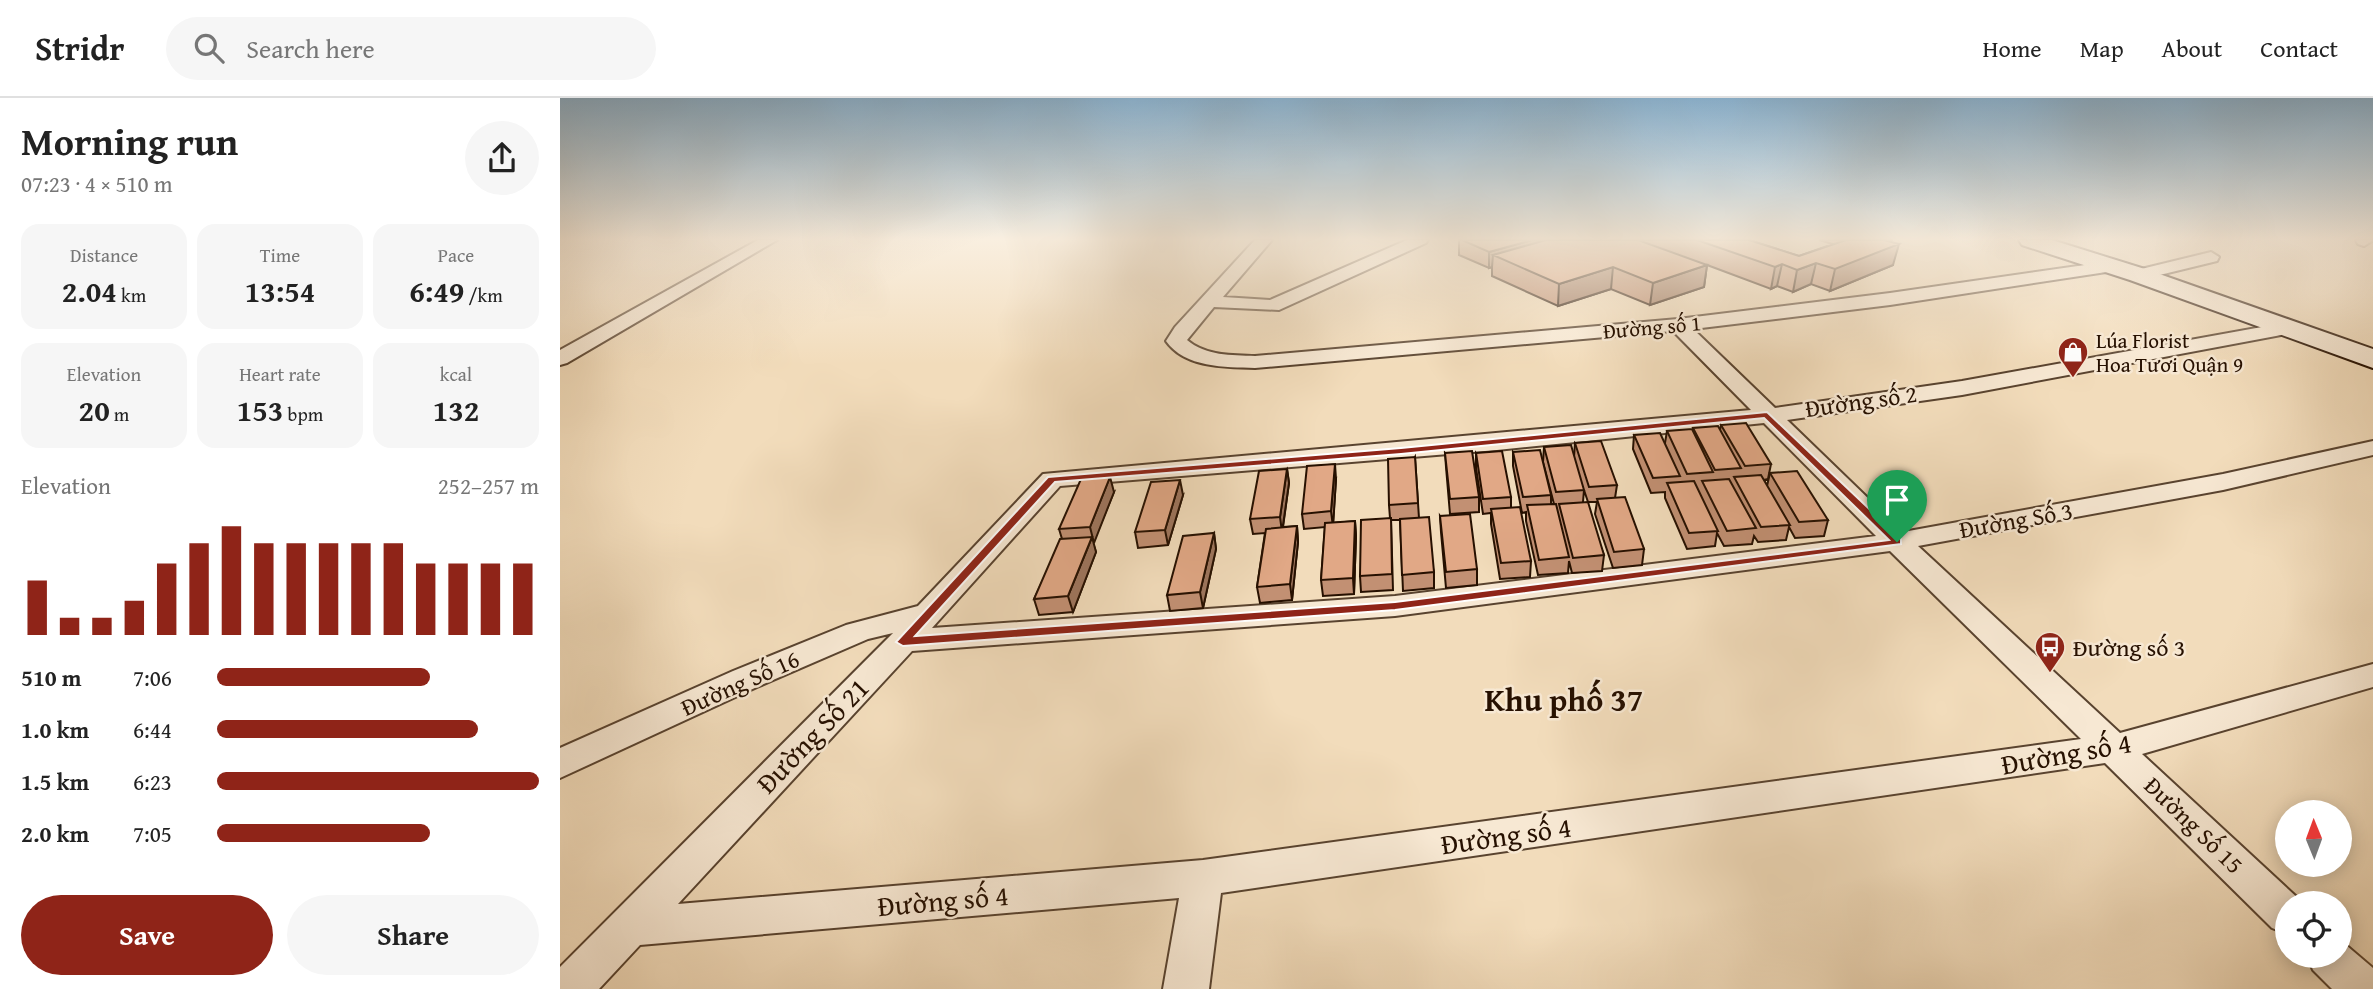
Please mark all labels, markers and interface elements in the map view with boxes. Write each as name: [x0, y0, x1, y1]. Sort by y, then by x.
search box: [166, 17, 656, 80]
text: Stridr: [35, 24, 124, 72]
icon: search: [190, 29, 228, 67]
text: Search here: [246, 29, 375, 68]
text: Home: [1983, 31, 2042, 66]
text: Map: [2080, 31, 2124, 66]
text: About: [2162, 31, 2222, 66]
text: Contact: [2260, 31, 2338, 66]
text: Morning run: [21, 113, 238, 169]
button: share: [465, 121, 539, 195]
text: 07:23 · 4 × 510 m: [21, 167, 173, 200]
text: Distance: [70, 241, 138, 269]
text: Time: [260, 241, 300, 269]
text: Pace: [438, 241, 474, 269]
text: 2.04: [62, 269, 117, 313]
text: 13:54: [245, 269, 315, 313]
text: 6:49: [409, 269, 464, 313]
text: km: [117, 281, 146, 309]
text: /km: [464, 281, 503, 309]
street label: Đường số 1: [1602, 307, 1702, 347]
place label: Lúa Florist Hoa Tươi Quận 9: [2096, 325, 2243, 380]
shop icon: Lúa Florist Hoa Tươi Quận 9: [2056, 335, 2090, 379]
text: Elevation: [67, 360, 141, 388]
text: Heart rate: [239, 360, 321, 388]
text: kcal: [440, 360, 472, 388]
street label: Đường số 2: [1803, 376, 1919, 426]
text: 20: [79, 388, 110, 432]
text: 153: [237, 388, 283, 432]
text: 132: [433, 388, 479, 432]
text: m: [110, 400, 129, 428]
text: bpm: [283, 400, 323, 428]
text: Elevation: [21, 469, 111, 502]
text: 252–257 m: [438, 469, 539, 502]
pin: [1867, 470, 1927, 542]
icon: arrive: [1878, 481, 1916, 519]
street label: Đường Số 3: [1957, 493, 2075, 547]
bus stop icon: Đường số 3: [2033, 630, 2067, 674]
place label: Đường số 3: [2073, 630, 2185, 665]
street label: Đường Số 16: [675, 641, 805, 725]
text: 510 m: [21, 661, 82, 694]
text: 7:06: [133, 661, 172, 694]
street label: Đường Số 21: [746, 668, 878, 802]
district label: Khu phố 37: [1485, 676, 1643, 723]
text: 1.0 km: [21, 713, 89, 746]
text: 6:44: [133, 713, 172, 746]
street label: Đường số 4: [1998, 721, 2134, 785]
text: 1.5 km: [21, 765, 89, 798]
text: 6:23: [133, 765, 172, 798]
street label: Đường Số 15: [2136, 769, 2252, 881]
north arrow: [2275, 800, 2352, 877]
map controls: [2275, 800, 2352, 968]
street label: Đường số 4: [1438, 806, 1574, 864]
text: 2.0 km: [21, 817, 89, 850]
text: 7:05: [133, 817, 172, 850]
street label: Đường số 4: [876, 874, 1010, 926]
button: locate: [2275, 891, 2352, 968]
button: Save: [21, 895, 273, 975]
button: Share: [287, 895, 539, 975]

